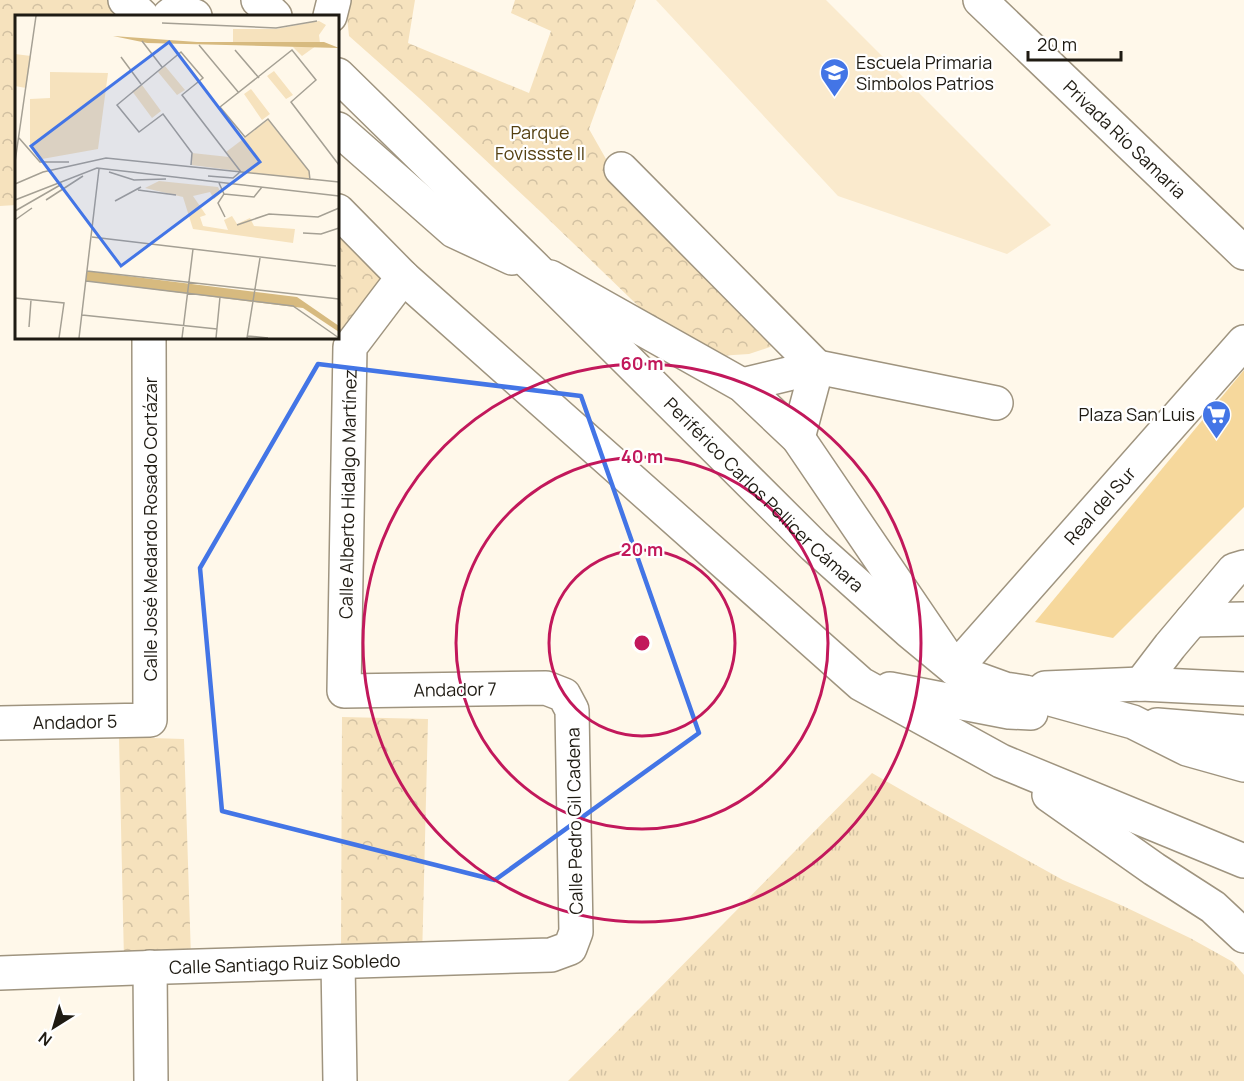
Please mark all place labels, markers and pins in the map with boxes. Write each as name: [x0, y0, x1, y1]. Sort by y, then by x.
place label: Escuela Primaria Simbolos Patrios: [856, 50, 994, 95]
school or university icon: Escuela Primaria Simbolos Patrios: [819, 56, 851, 98]
supermarket icon: Plaza San Luis: [1200, 398, 1232, 440]
place label: Plaza San Luis: [1078, 402, 1195, 426]
centre of rings: [632, 633, 652, 653]

